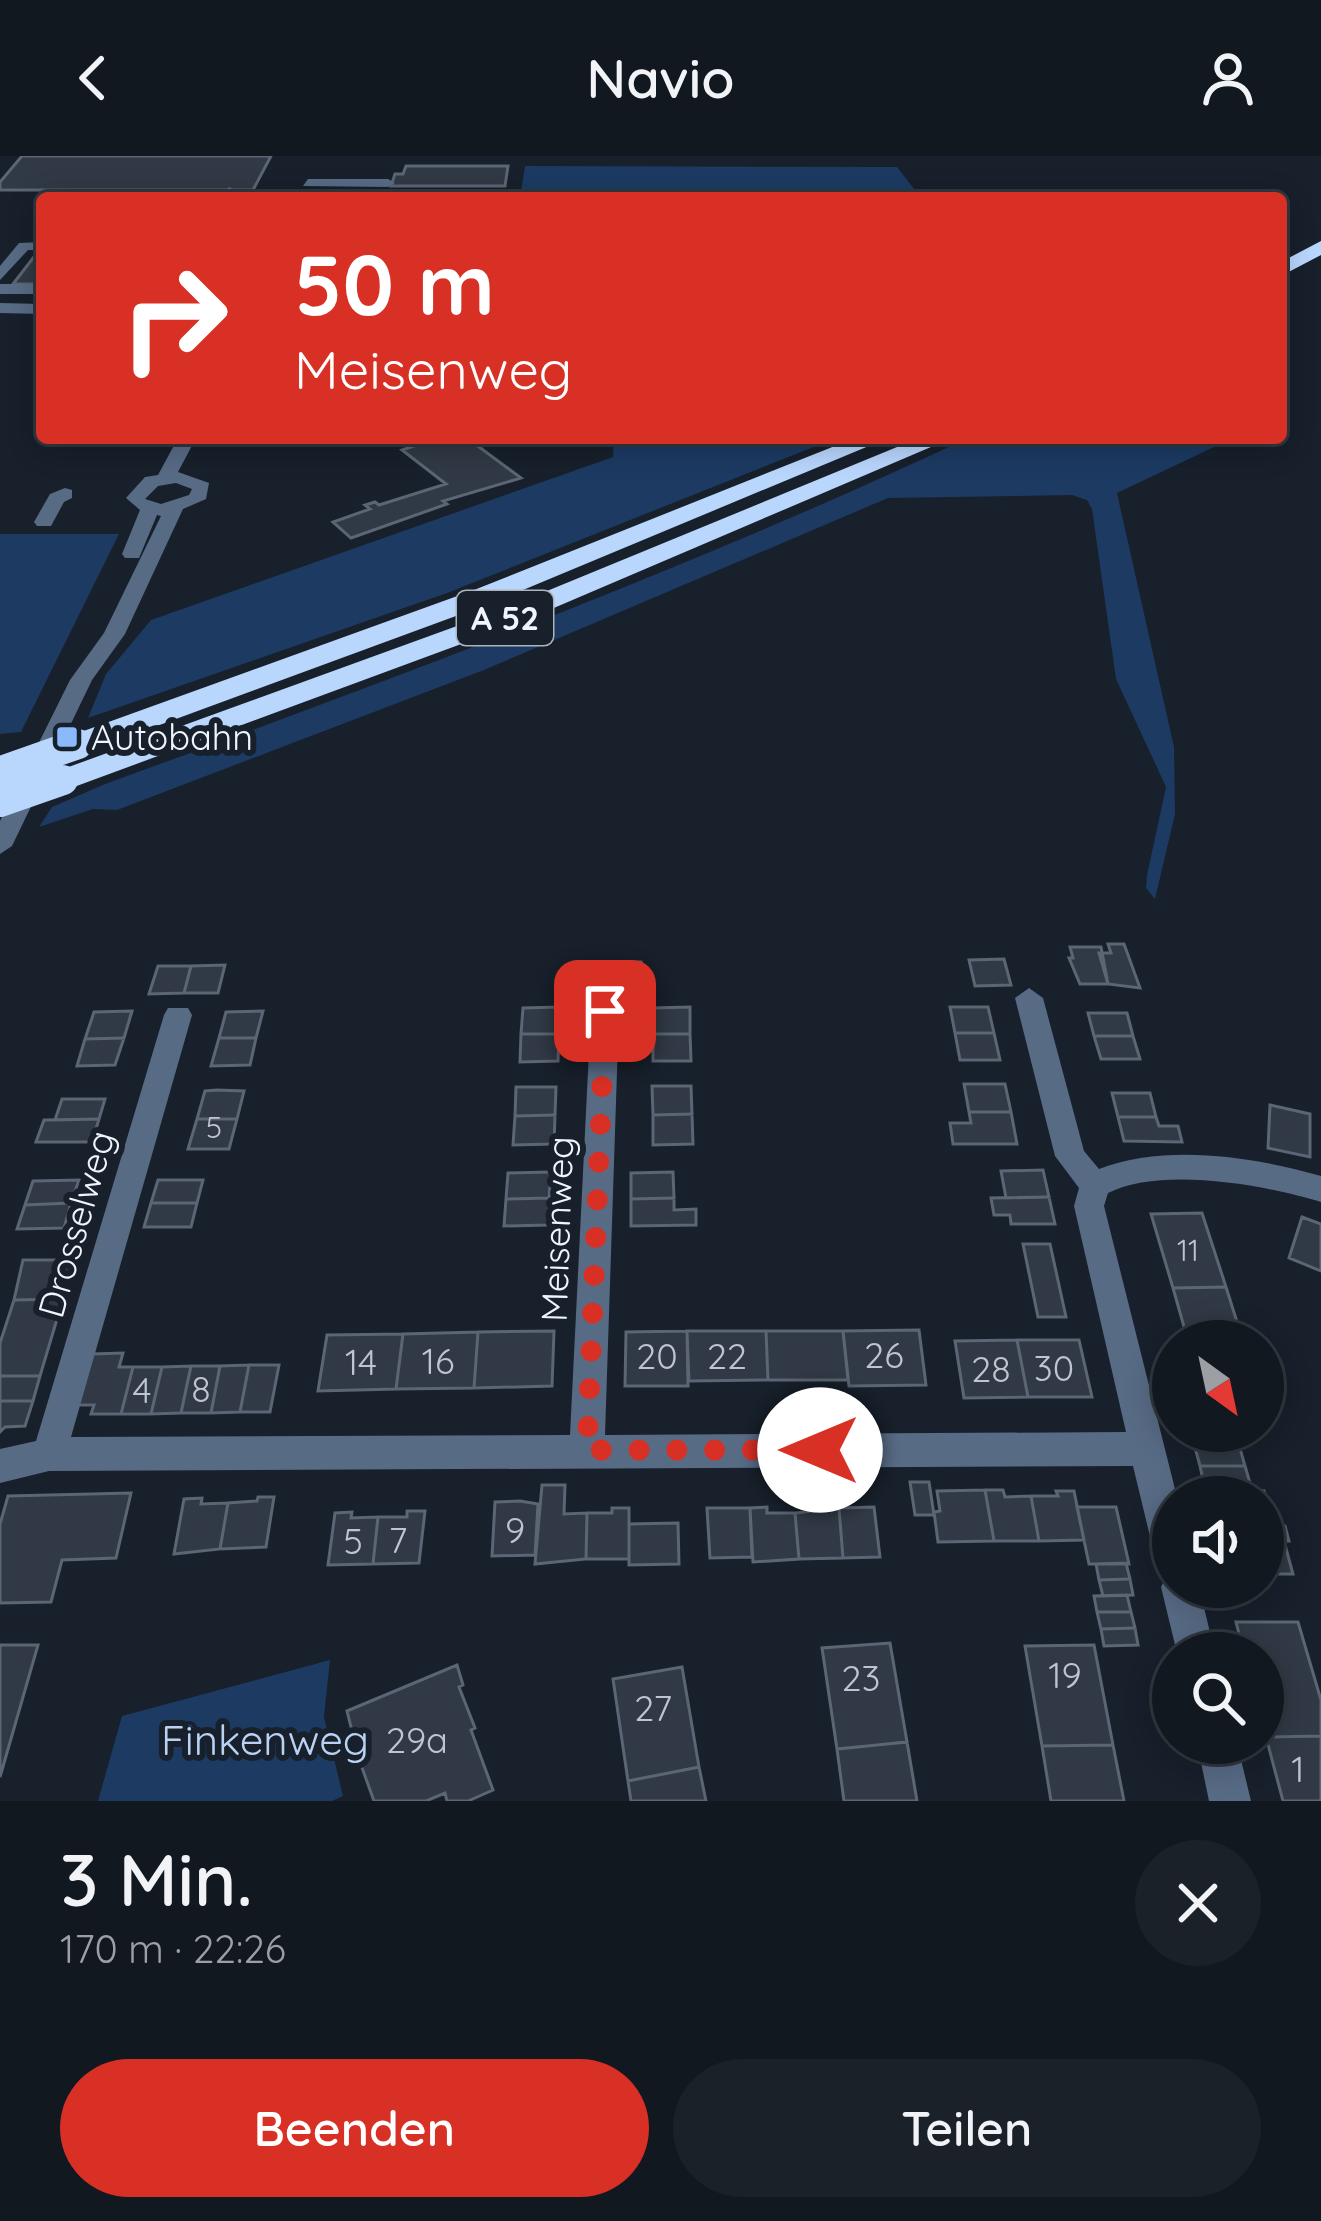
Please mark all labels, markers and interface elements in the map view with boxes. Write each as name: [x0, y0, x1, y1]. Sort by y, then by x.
text: Navio: [587, 44, 734, 112]
icon: back: [60, 45, 126, 111]
icon: person: [1195, 45, 1261, 111]
text: 50 m: [294, 231, 495, 336]
icon: right: [96, 240, 252, 396]
text: Meisenweg: [294, 335, 572, 403]
road number: A 52: [457, 591, 553, 645]
place label: Autobahn: [91, 714, 253, 759]
marker: Autobahn: [54, 724, 80, 750]
pin: [554, 960, 656, 1062]
icon: arrive: [572, 978, 638, 1044]
house number: 5: [206, 1108, 222, 1146]
street label: Drosselweg: [27, 1125, 124, 1322]
street label: Meisenweg: [531, 1135, 582, 1322]
house number: 11: [1177, 1231, 1199, 1269]
north arrow: [1152, 1320, 1284, 1452]
map controls: [1152, 1320, 1284, 1764]
house number: 26: [864, 1332, 904, 1377]
house number: 20: [636, 1333, 678, 1378]
house number: 22: [707, 1333, 747, 1378]
house number: 16: [422, 1338, 454, 1383]
house number: 14: [345, 1339, 377, 1384]
house number: 30: [1034, 1345, 1074, 1390]
house number: 28: [971, 1346, 1011, 1391]
house number: 8: [191, 1366, 211, 1411]
house number: 4: [133, 1367, 151, 1412]
position arrow: [757, 1387, 883, 1513]
button: sound: [1152, 1476, 1284, 1608]
house number: 9: [505, 1507, 525, 1552]
house number: 7: [389, 1517, 407, 1562]
house number: 5: [343, 1518, 363, 1563]
button: search: [1152, 1632, 1284, 1764]
house number: 19: [1048, 1652, 1082, 1697]
house number: 23: [842, 1655, 880, 1700]
house number: 27: [634, 1685, 672, 1730]
park label: Finkenweg: [161, 1713, 369, 1766]
house number: 29a: [386, 1717, 448, 1762]
house number: 1: [1291, 1746, 1305, 1791]
text: 3 Min.: [60, 1834, 253, 1924]
button: close: [1135, 1840, 1261, 1966]
text: 170 m · 22:26: [60, 1924, 286, 1973]
button: Beenden: [60, 2059, 649, 2197]
button: Teilen: [673, 2059, 1261, 2197]

